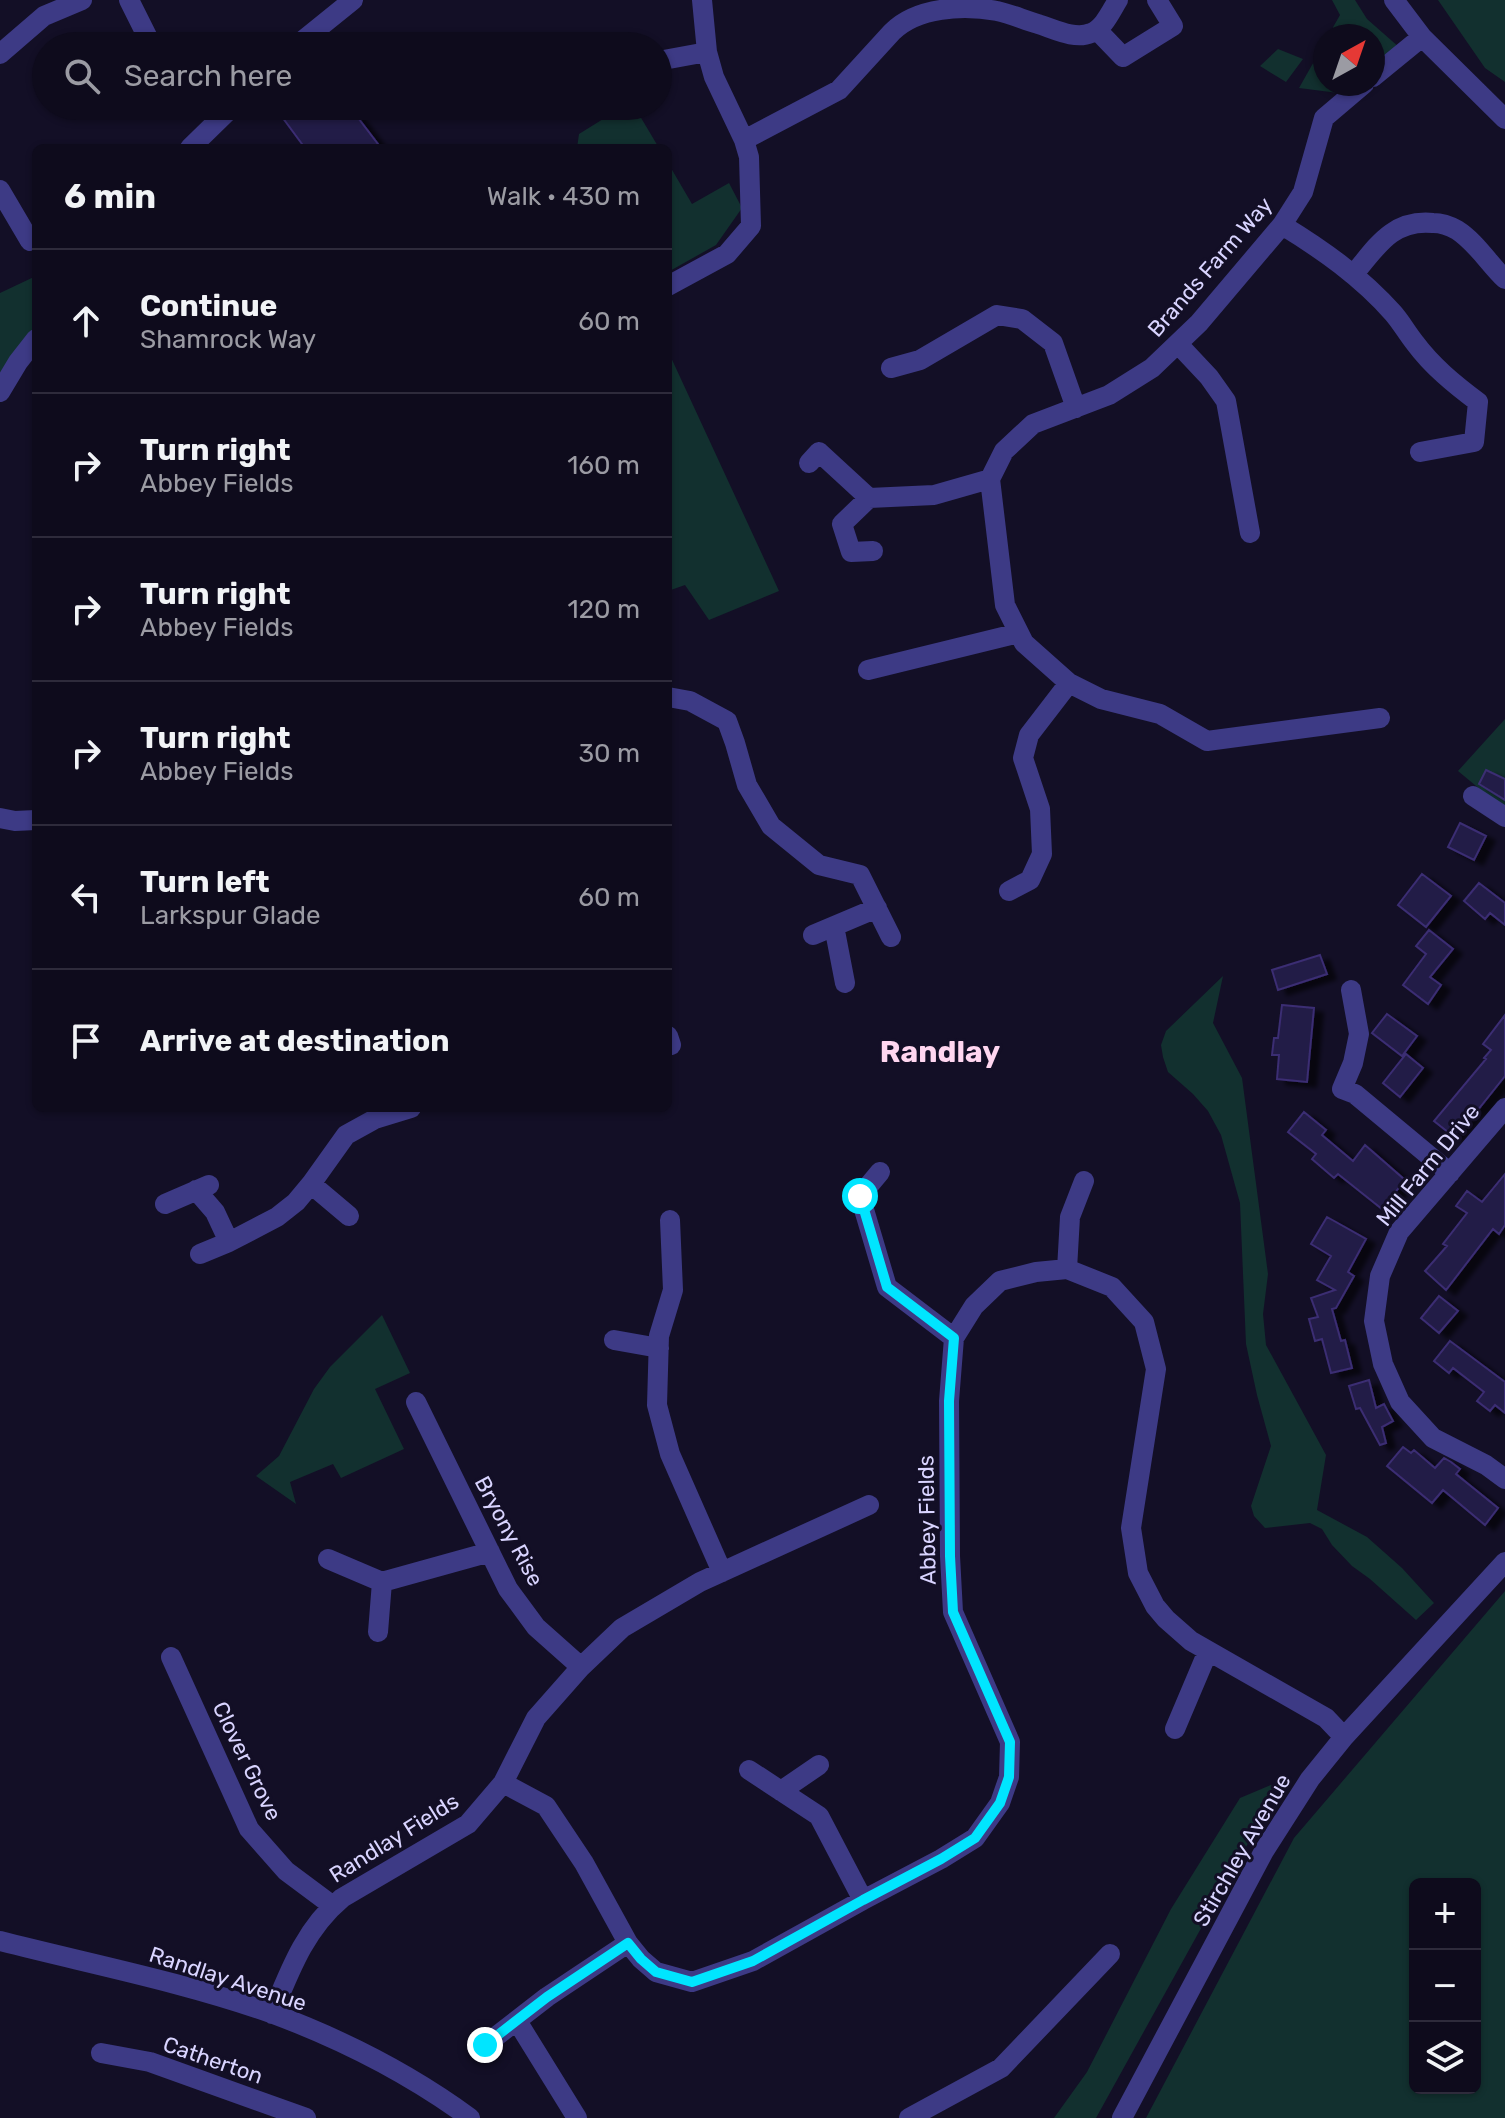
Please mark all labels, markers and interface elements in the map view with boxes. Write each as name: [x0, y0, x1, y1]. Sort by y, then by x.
north arrow: [1313, 24, 1385, 96]
search box: [32, 32, 672, 120]
icon: search: [60, 54, 104, 98]
text: Search here: [124, 58, 292, 94]
text: 6 min: [64, 176, 156, 217]
text: Walk · 430 m: [487, 181, 640, 212]
street label: Brands Farm Way: [1142, 192, 1278, 342]
text: Continue: [140, 288, 277, 324]
icon: ahead: [64, 299, 108, 343]
text: 60 m: [578, 306, 640, 337]
text: Shamrock Way: [140, 324, 316, 355]
text: Turn right: [140, 432, 291, 468]
icon: right: [64, 443, 108, 487]
text: 160 m: [567, 450, 640, 481]
text: Abbey Fields: [140, 468, 294, 499]
text: Turn right: [140, 576, 291, 612]
icon: right: [64, 587, 108, 631]
text: 120 m: [568, 594, 640, 625]
text: Abbey Fields: [140, 612, 294, 643]
text: Turn right: [140, 720, 291, 756]
icon: right: [64, 731, 108, 775]
text: 30 m: [578, 738, 640, 769]
text: Abbey Fields: [140, 756, 294, 787]
text: Turn left: [140, 864, 270, 900]
icon: left: [64, 875, 108, 919]
text: 60 m: [578, 882, 640, 913]
text: Larkspur Glade: [140, 900, 321, 931]
icon: arrive: [64, 1019, 108, 1063]
text: Arrive at destination: [140, 1023, 450, 1059]
district label: Randlay: [880, 1034, 1000, 1070]
street label: Mill Farm Drive: [1370, 1098, 1486, 1232]
route start: [842, 1178, 878, 1214]
street label: Abbey Fields: [912, 1455, 942, 1585]
street label: Bryony Rise: [469, 1471, 549, 1591]
street label: Clover Grove: [207, 1697, 287, 1825]
street label: Stirchley Avenue: [1187, 1769, 1297, 1931]
street label: Randlay Fields: [324, 1788, 464, 1888]
map controls: [1409, 1878, 1481, 2094]
button: +: [1409, 1878, 1481, 1950]
street label: Randlay Avenue: [146, 1941, 310, 2017]
button: −: [1409, 1950, 1481, 2022]
button: layers: [1409, 2022, 1481, 2094]
route end: [467, 2027, 503, 2063]
street label: Catherton: [159, 2030, 267, 2090]

